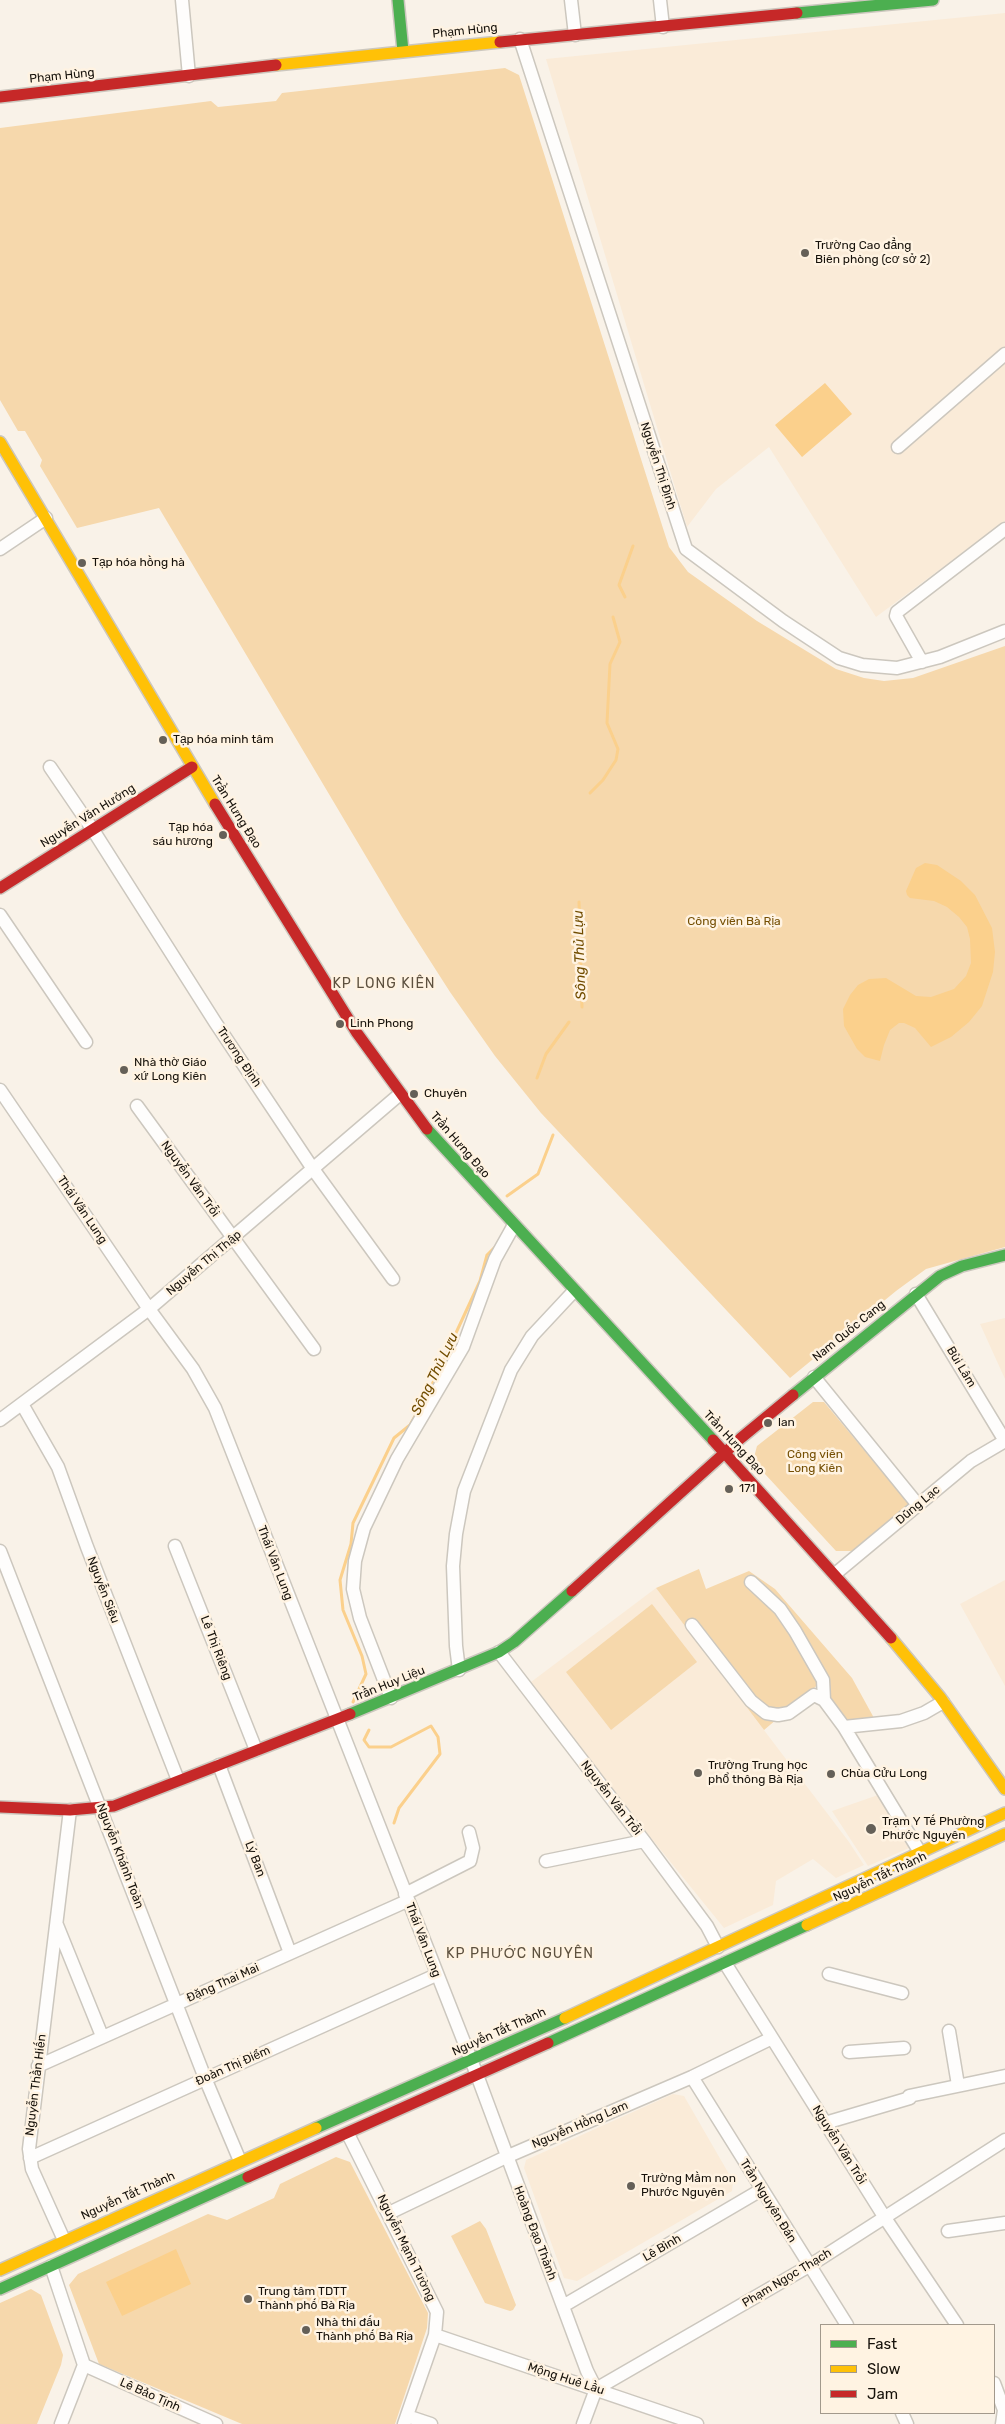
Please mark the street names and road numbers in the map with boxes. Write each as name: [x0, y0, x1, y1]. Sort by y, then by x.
street label: Phạm Hùng: [432, 20, 498, 42]
street label: Phạm Hùng: [29, 65, 95, 87]
street label: Nguyễn Thị Định: [637, 420, 679, 512]
street label: Trần Hưng Đạo: [208, 773, 264, 851]
street label: Nguyễn Văn Hưởng: [38, 781, 138, 851]
street label: Trương Định: [214, 1024, 264, 1090]
street label: Trần Hưng Đạo: [427, 1109, 493, 1181]
street label: Nguyễn Văn Trỗi: [158, 1138, 222, 1220]
street label: Thái Văn Lung: [54, 1173, 110, 1247]
street label: Nguyễn Thị Thập: [164, 1227, 244, 1299]
street label: Nam Quốc Cang: [810, 1297, 888, 1365]
street label: Bùi Lâm: [943, 1344, 979, 1390]
street label: Trần Hưng Đạo: [700, 1408, 768, 1478]
street label: Dũng Lạc: [893, 1482, 943, 1528]
street label: Thái Văn Lung: [254, 1524, 296, 1602]
street label: Nguyễn Siêu: [84, 1555, 122, 1625]
street label: Lê Thị Riêng: [197, 1614, 235, 1682]
street label: Trần Huy Liệu: [351, 1663, 427, 1705]
street label: Nguyễn Văn Trỗi: [578, 1758, 644, 1838]
street label: Nguyễn Khánh Toàn: [93, 1801, 147, 1911]
street label: Lý Ban: [242, 1839, 268, 1879]
street label: Nguyễn Tất Thành: [831, 1849, 929, 1905]
street label: Thái Văn Lung: [402, 1901, 444, 1979]
street label: Đặng Thai Mai: [184, 1961, 262, 2005]
street label: Nguyễn Tất Thành: [450, 2005, 548, 2059]
street label: Nguyễn Thần Hiến: [23, 2033, 49, 2137]
street label: Đoàn Thị Điểm: [193, 2043, 273, 2089]
street label: Nguyễn Hồng Lam: [530, 2098, 630, 2152]
street label: Nguyễn Văn Trỗi: [809, 2103, 869, 2187]
street label: Trần Nguyên Đán: [737, 2157, 799, 2245]
street label: Nguyễn Tất Thành: [79, 2169, 177, 2223]
street label: Hoàng Đạo Thành: [510, 2184, 560, 2282]
street label: Nguyễn Mạnh Tường: [374, 2192, 438, 2304]
street label: Lê Bình: [640, 2231, 684, 2265]
street label: Phạm Ngọc Thạch: [740, 2246, 834, 2310]
street label: Mộng Huê Lầu: [526, 2360, 606, 2398]
street label: Lê Bảo Tịnh: [117, 2375, 183, 2415]

